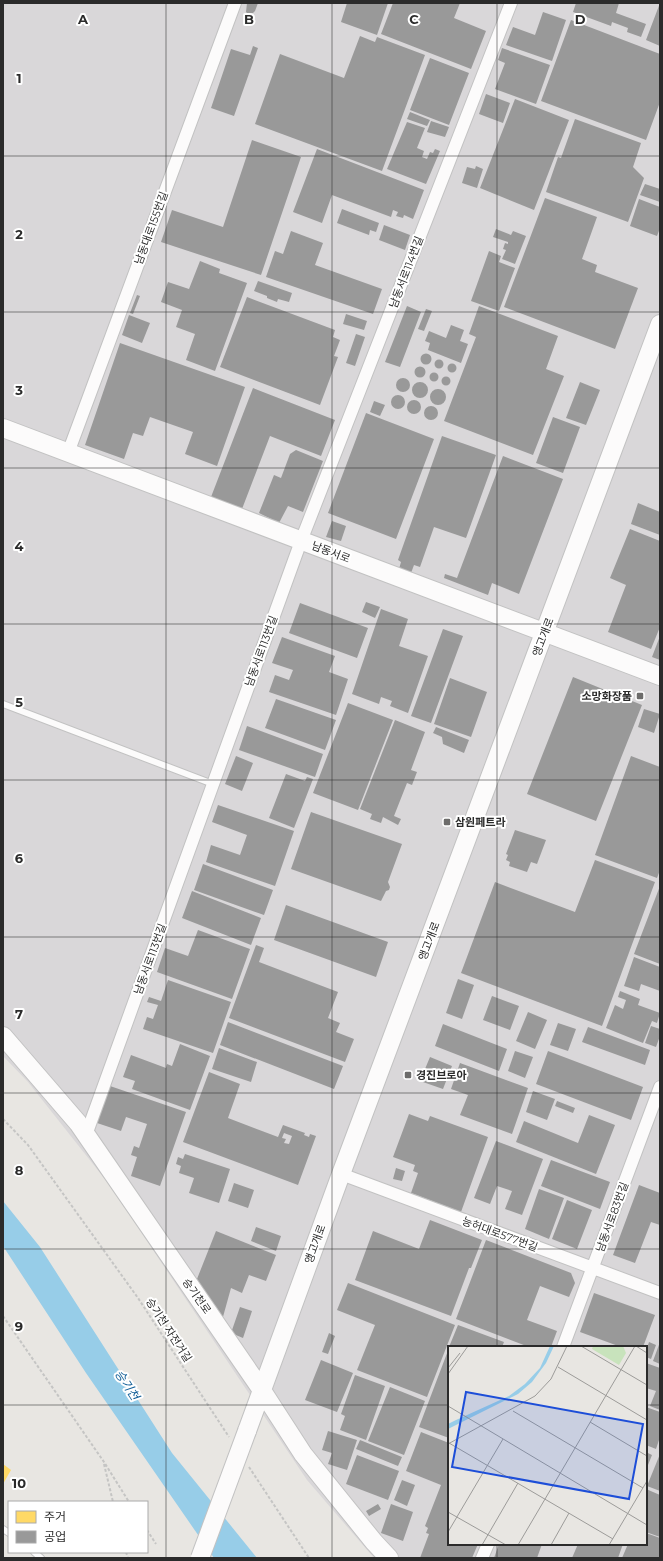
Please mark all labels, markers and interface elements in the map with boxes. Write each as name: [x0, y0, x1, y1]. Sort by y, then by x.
text: A: [77, 11, 89, 27]
text: B: [244, 11, 254, 27]
text: C: [409, 11, 419, 27]
text: D: [575, 11, 586, 27]
text: 1: [16, 70, 22, 86]
street label: 남동대로155번길: [131, 189, 171, 267]
text: 2: [15, 226, 23, 242]
street label: 남동서로114번길: [386, 234, 426, 310]
text: 3: [14, 382, 23, 398]
text: 4: [15, 538, 24, 554]
street label: 남동서로: [310, 538, 352, 566]
street label: 남동서로113번길: [242, 613, 280, 689]
street label: 앵고개로: [529, 616, 557, 658]
place label: 소망화장품: [581, 689, 632, 703]
marker: 소망화장품: [635, 691, 645, 701]
text: 5: [15, 694, 23, 710]
place label: 삼원페트라: [455, 815, 506, 829]
marker: 삼원페트라: [442, 817, 452, 827]
text: 6: [15, 850, 24, 866]
street label: 앵고개로: [415, 920, 443, 962]
street label: 남동서로113번길: [131, 921, 169, 997]
text: 7: [15, 1006, 23, 1022]
place label: 경진브로아: [416, 1068, 467, 1082]
marker: 경진브로아: [403, 1070, 413, 1080]
text: 8: [15, 1162, 24, 1178]
street label: 남동서로83번길: [593, 1180, 631, 1254]
street label: 능허대로577번길: [460, 1214, 540, 1254]
street label: 앵고개로: [301, 1223, 329, 1265]
street label: 승기천로: [180, 1275, 214, 1317]
street label: 승기천 자전거길: [143, 1295, 195, 1365]
text: 9: [15, 1318, 23, 1334]
inset map: [448, 1346, 647, 1545]
water label: 승기천: [112, 1367, 144, 1404]
text: 10: [12, 1475, 26, 1491]
legend: [8, 1501, 148, 1553]
text: 주거: [44, 1509, 66, 1524]
text: 공업: [44, 1529, 66, 1544]

